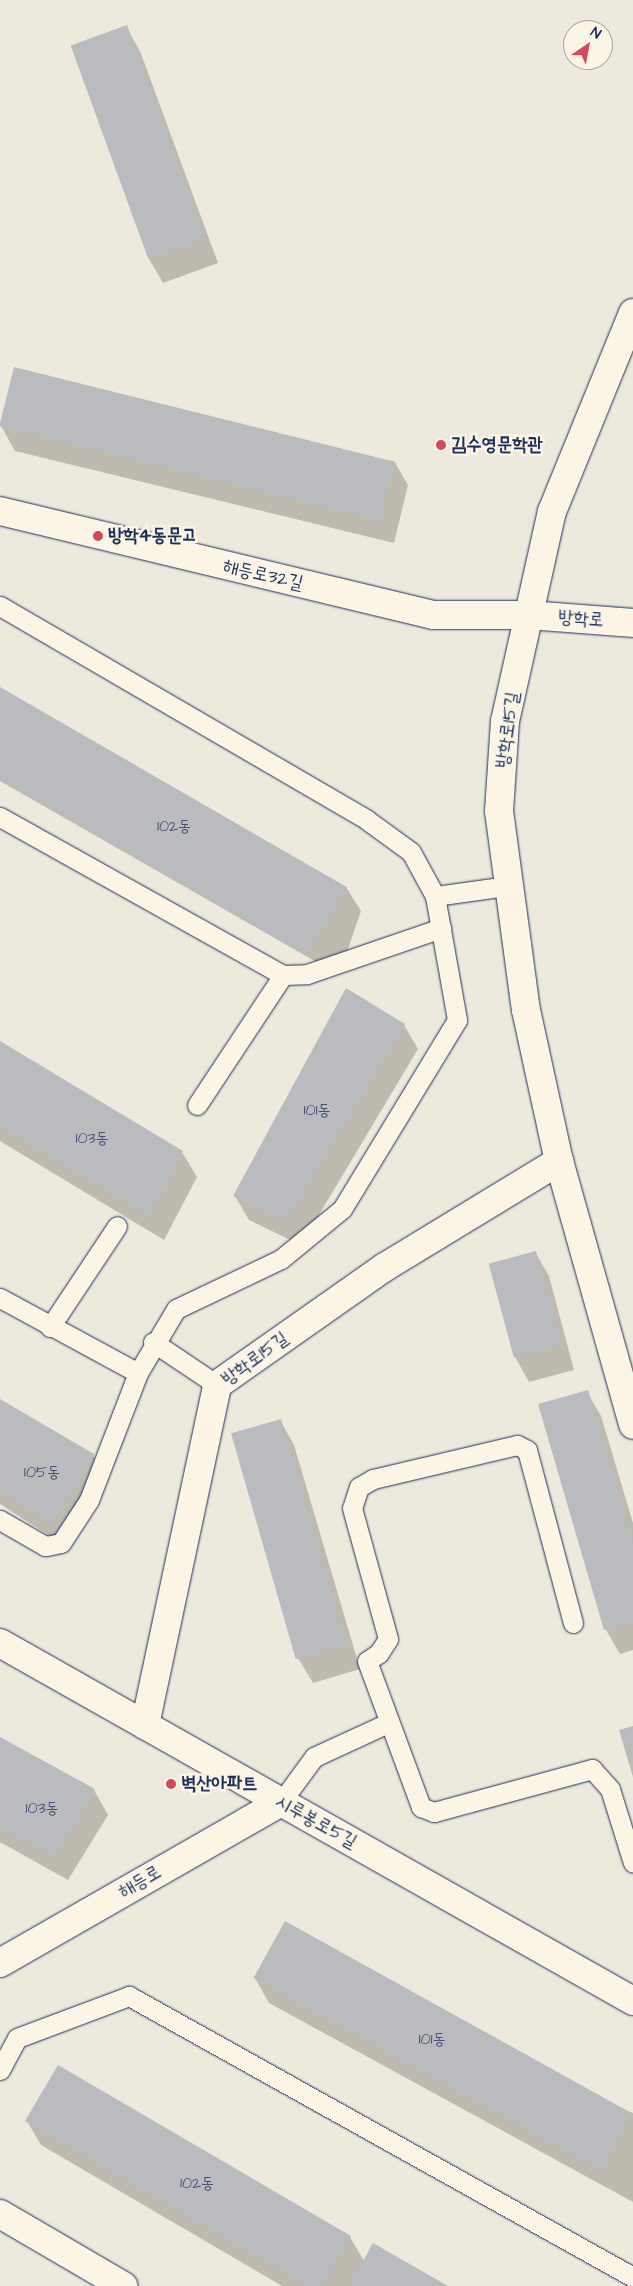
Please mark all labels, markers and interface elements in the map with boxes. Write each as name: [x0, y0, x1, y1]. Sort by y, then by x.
north arrow: [563, 20, 613, 70]
text: N: [586, 22, 605, 44]
place label: 김수영문학관: [451, 434, 543, 456]
marker: 김수영문학관: [435, 439, 447, 451]
place label: 방학4동문고: [108, 525, 197, 547]
marker: 방학4동문고: [92, 530, 104, 542]
street label: 해등로32길: [221, 555, 305, 595]
street label: 방학로: [557, 606, 605, 632]
street label: 방학로15길: [491, 690, 525, 770]
house number: 102동: [157, 816, 191, 836]
house number: 101동: [303, 1100, 331, 1120]
house number: 103동: [75, 1128, 109, 1148]
street label: 방학로15길: [217, 1327, 293, 1391]
house number: 105동: [24, 1462, 60, 1482]
place label: 벽산아파트: [181, 1773, 257, 1795]
marker: 벽산아파트: [165, 1778, 177, 1790]
street label: 시루봉로5길: [271, 1790, 361, 1854]
house number: 103동: [25, 1798, 59, 1818]
street label: 해등로: [114, 1861, 166, 1903]
house number: 101동: [418, 2029, 446, 2049]
house number: 102동: [180, 2173, 214, 2193]

